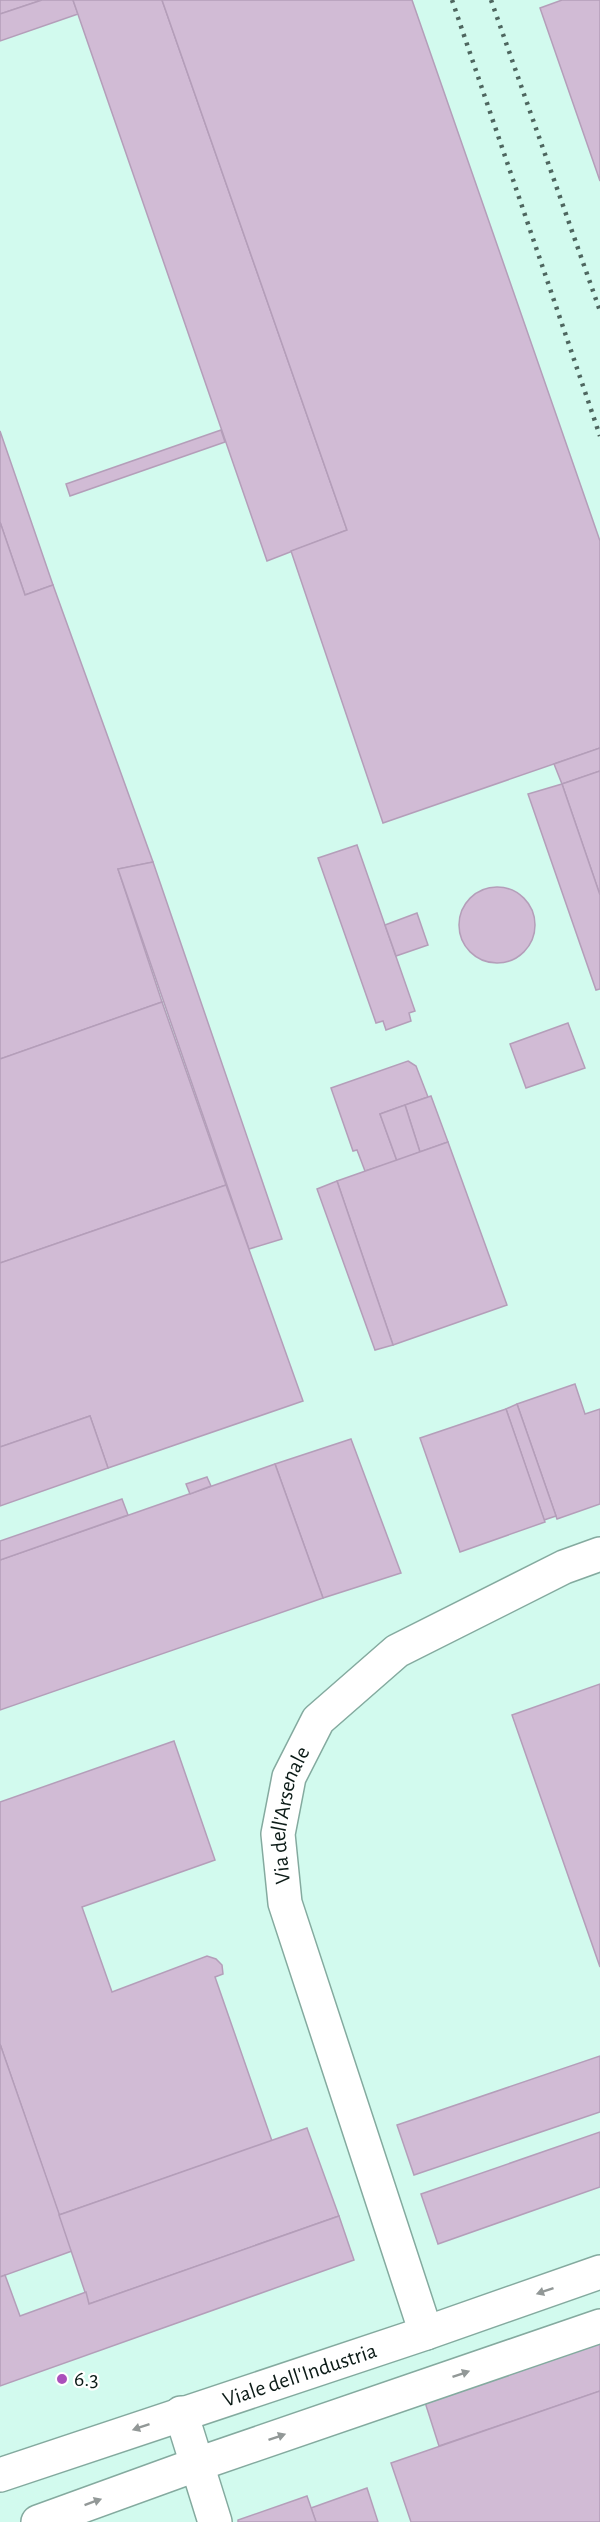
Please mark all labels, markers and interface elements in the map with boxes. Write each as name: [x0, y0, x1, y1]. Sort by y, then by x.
street label: Via dell'Arsenale: [267, 1743, 314, 1885]
one-way arrow: [536, 2287, 554, 2297]
street label: Viale dell'Industria: [220, 2339, 379, 2411]
place label: 6.3: [74, 2368, 98, 2390]
one-way arrow: [452, 2368, 470, 2378]
marker: 6.3: [55, 2372, 69, 2386]
one-way arrow: [132, 2422, 150, 2432]
one-way arrow: [268, 2432, 286, 2441]
one-way arrow: [84, 2497, 102, 2506]

